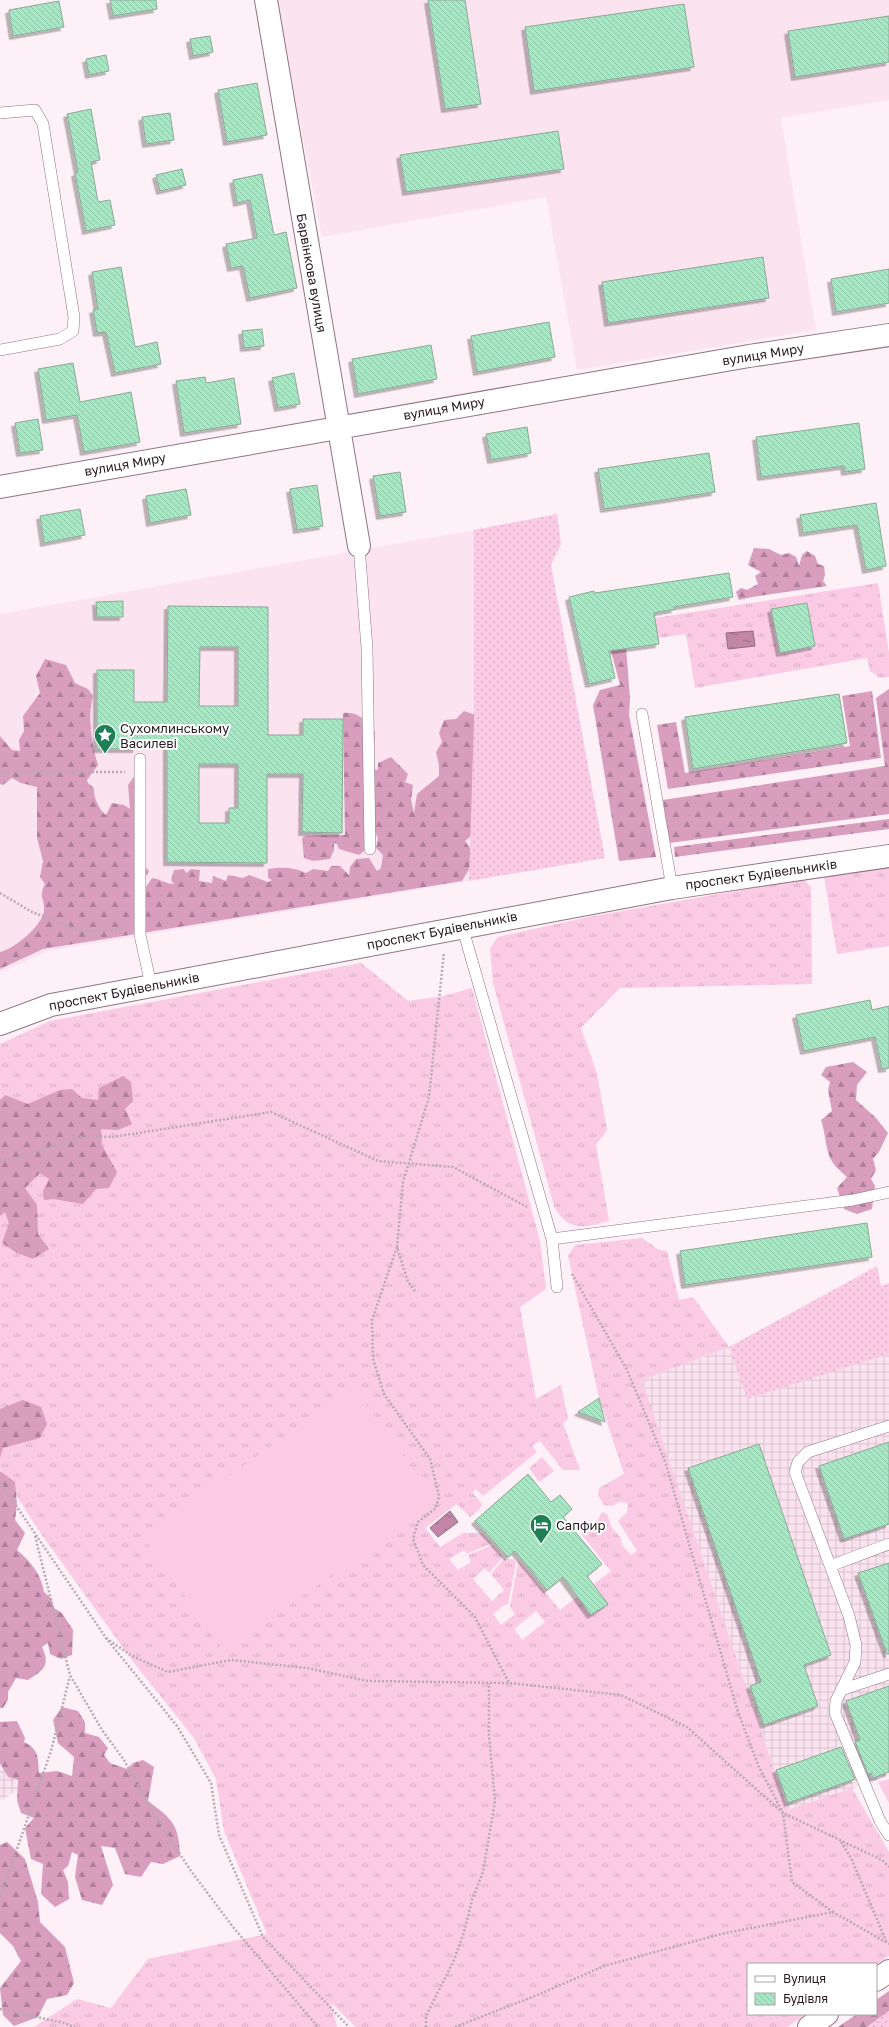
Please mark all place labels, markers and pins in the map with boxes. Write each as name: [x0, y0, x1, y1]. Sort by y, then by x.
place label: Сухомлинському Василеві: [120, 720, 230, 751]
place icon: Сухомлинському Василеві: [92, 722, 118, 755]
hotel icon: Сапфир: [528, 1512, 554, 1545]
place label: Сапфир: [556, 1517, 606, 1533]

